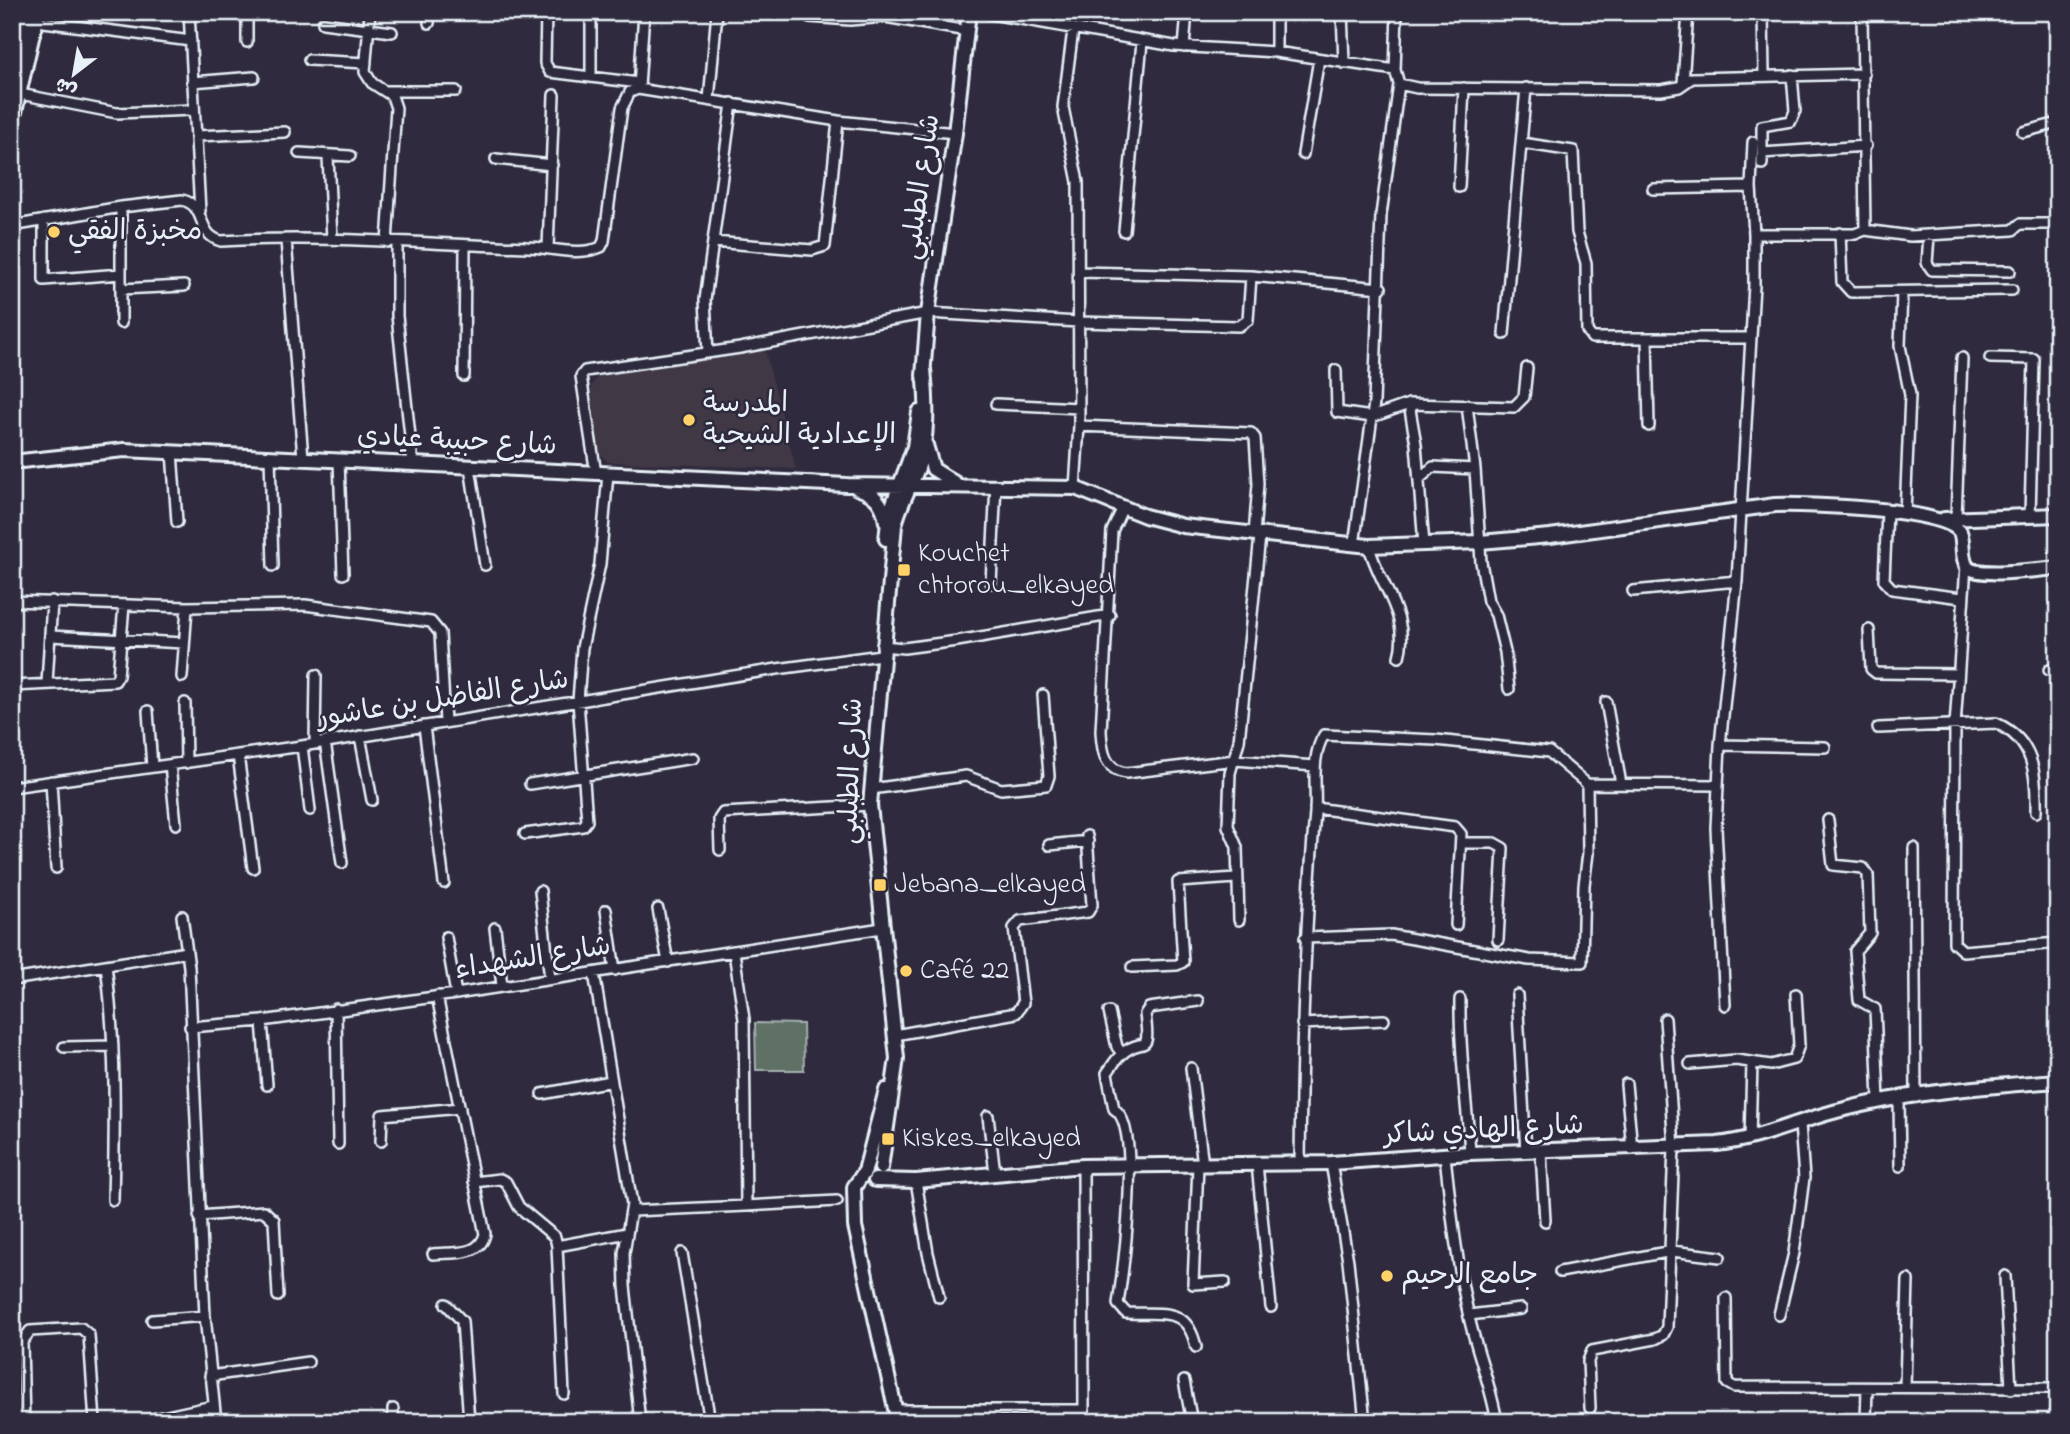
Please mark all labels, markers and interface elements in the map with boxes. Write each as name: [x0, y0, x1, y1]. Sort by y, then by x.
north arrow: [38, 38, 108, 108]
text: ش: [51, 69, 82, 103]
street label: شارع الطبلبي: [892, 112, 953, 263]
place label: مخبزة الفقي: [68, 212, 202, 254]
marker: مخبزة الفقي: [46, 224, 62, 240]
place label: المدرسة الإعدادية الشيحية: [703, 384, 896, 457]
marker: المدرسة الإعدادية الشيحية: [681, 412, 697, 428]
street label: شارع حبيبة عيادي: [356, 416, 558, 468]
place label: Kouchet chtorou_elkayed: [918, 534, 1114, 607]
marker: Kouchet chtorou_elkayed: [896, 562, 912, 578]
street label: شارع الفاضل بن عاشور: [312, 660, 572, 740]
street label: شارع الطبلبي: [829, 697, 876, 845]
place label: Jebana_elkayed: [894, 865, 1086, 906]
marker: Jebana_elkayed: [872, 877, 888, 893]
street label: شارع الشهداء: [452, 926, 614, 992]
place label: Café 22: [920, 951, 1009, 992]
marker: Café 22: [898, 963, 914, 979]
street label: شارع الهادي شاكر: [1381, 1105, 1585, 1157]
place label: Kiskes_elkayed: [902, 1119, 1081, 1160]
marker: Kiskes_elkayed: [880, 1131, 896, 1147]
place label: جامع الرحيم: [1401, 1256, 1538, 1297]
marker: جامع الرحيم: [1379, 1268, 1395, 1284]

